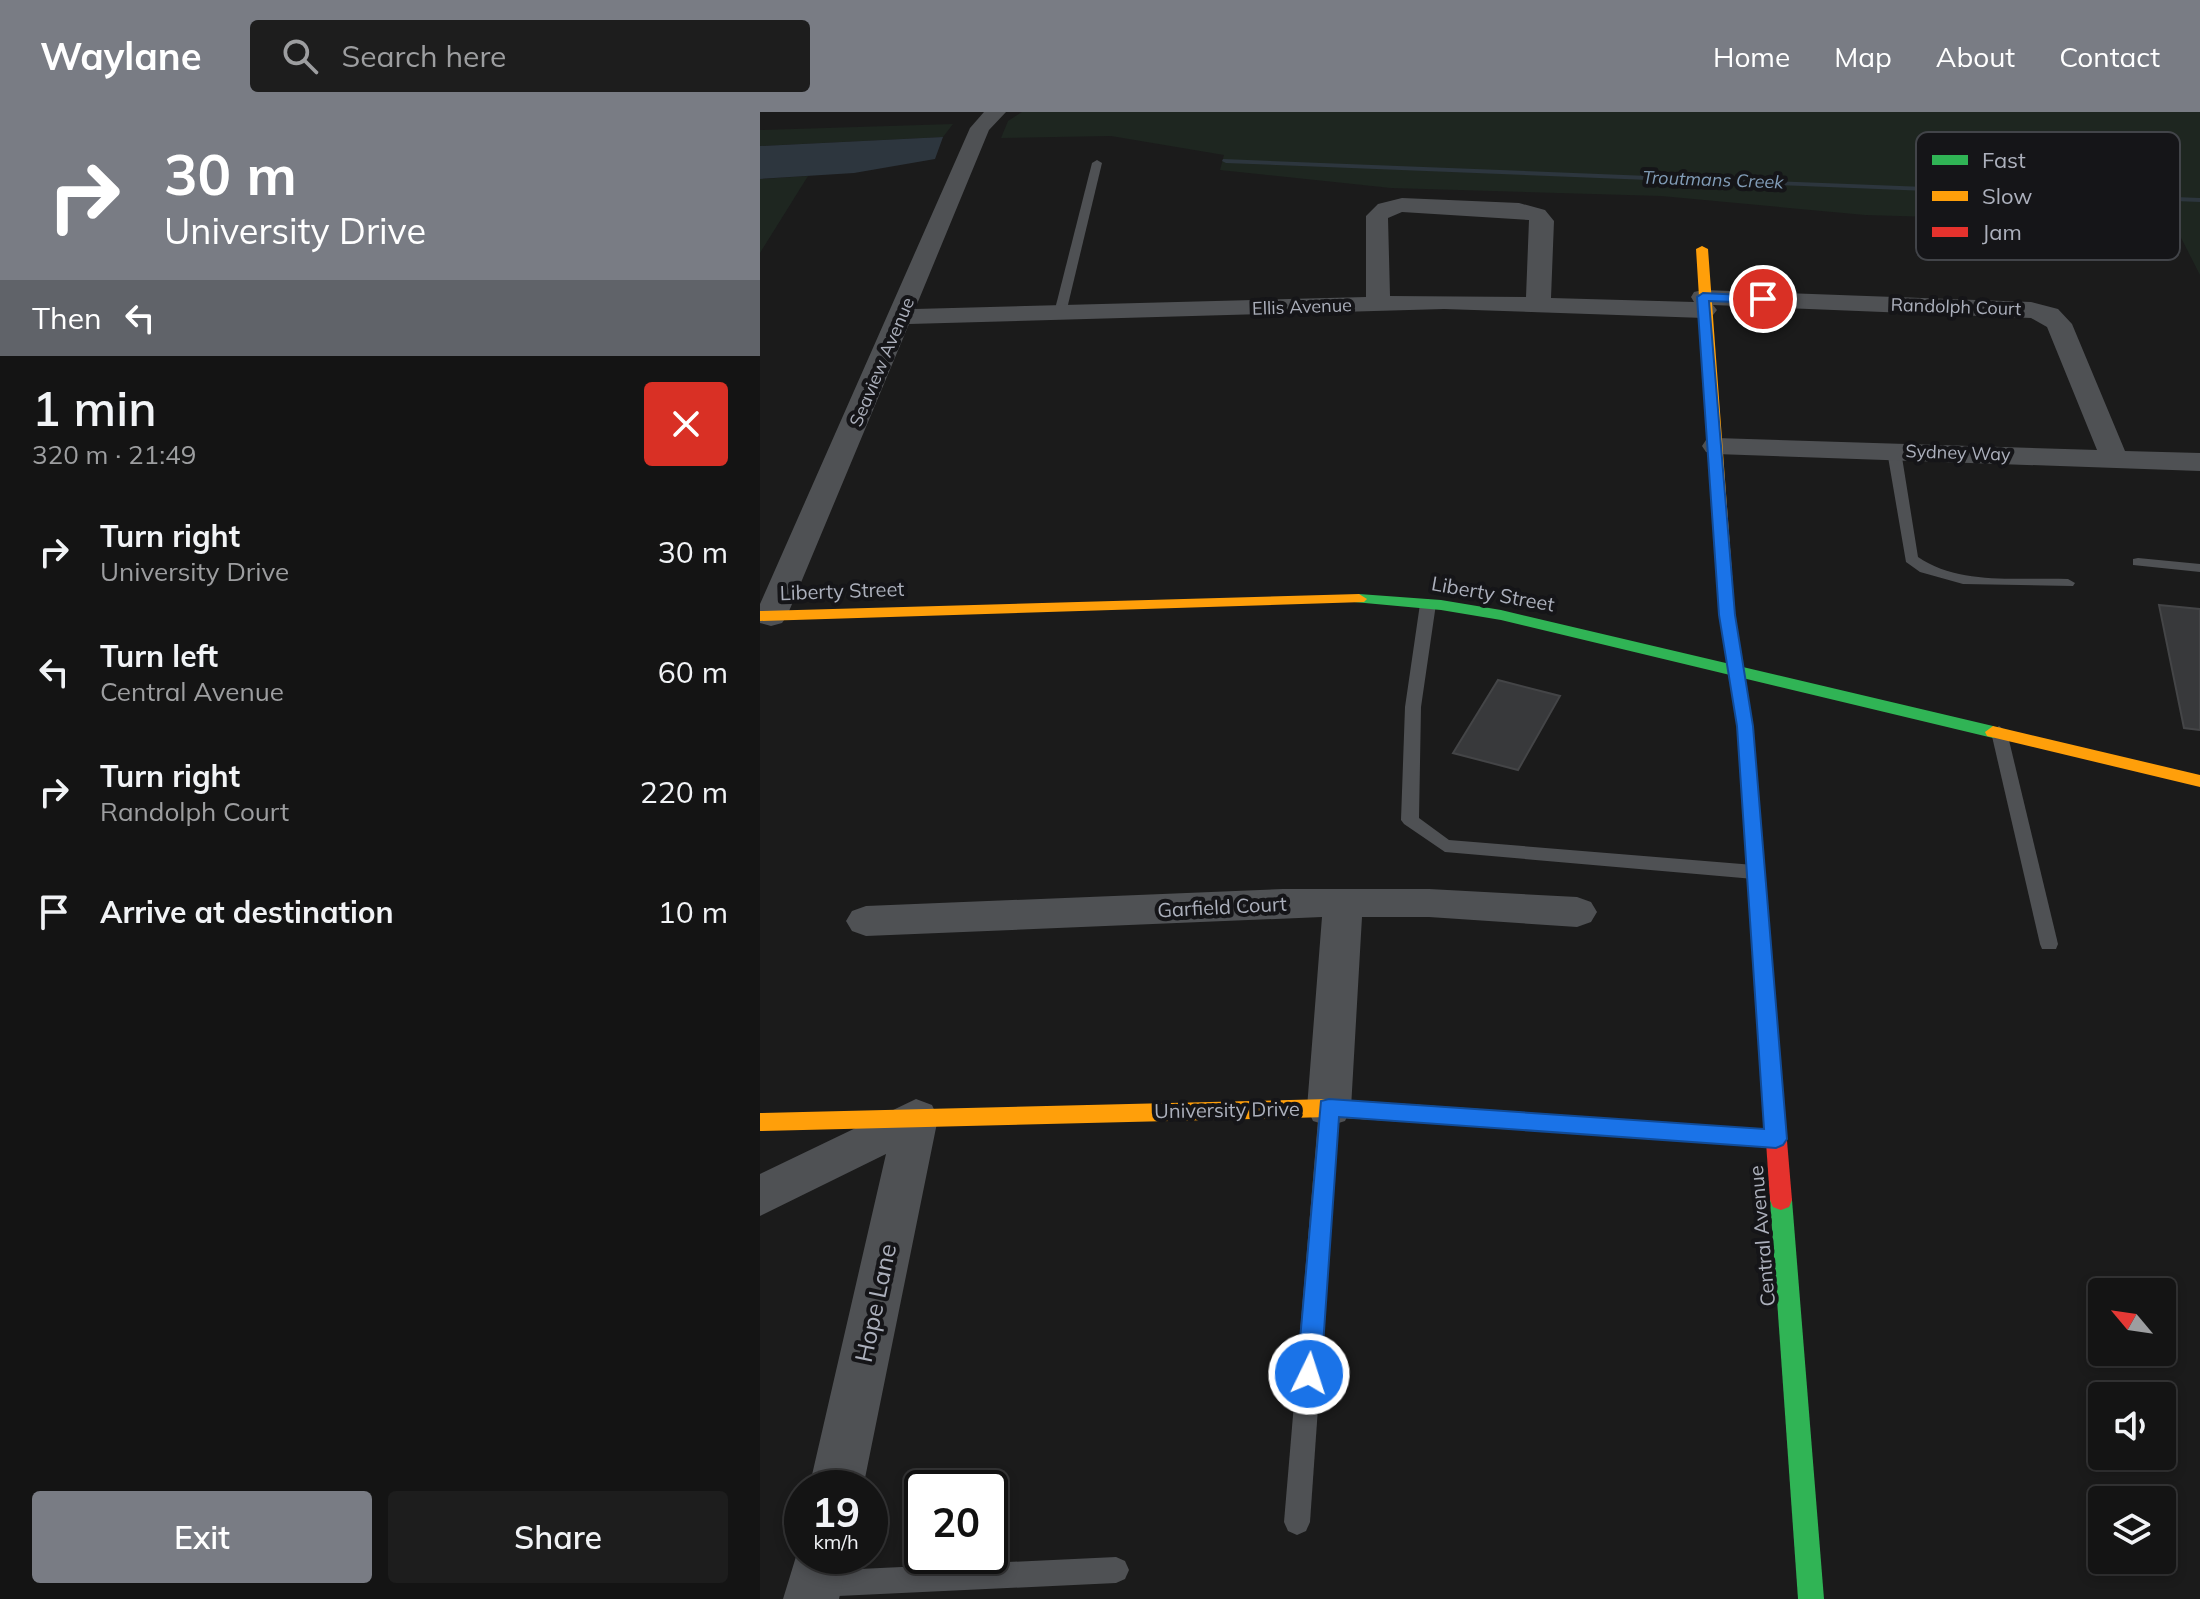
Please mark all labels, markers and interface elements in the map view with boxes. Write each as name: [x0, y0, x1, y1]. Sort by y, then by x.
search box: [250, 20, 810, 92]
text: Waylane: [40, 32, 202, 80]
icon: search: [278, 34, 322, 78]
text: Search here: [342, 37, 506, 75]
text: Home: [1713, 39, 1790, 74]
text: Map: [1834, 39, 1892, 74]
text: About: [1936, 39, 2015, 74]
text: Contact: [2059, 39, 2160, 74]
legend: [1916, 132, 2180, 260]
text: 30 m: [164, 139, 297, 209]
icon: right: [32, 144, 136, 248]
text: Fast: [1982, 146, 2026, 174]
water label: Troutmans Creek: [1642, 166, 1785, 193]
text: Slow: [1982, 182, 2032, 210]
text: University Drive: [164, 208, 426, 253]
text: Jam: [1982, 218, 2022, 246]
pin: [1729, 265, 1797, 333]
icon: arrive: [1741, 277, 1785, 321]
street label: Ellis Avenue: [1252, 293, 1352, 320]
street label: Randolph Court: [1890, 293, 2022, 320]
street label: Seaview Avenue: [844, 294, 919, 430]
icon: left: [118, 296, 162, 340]
text: Then: [32, 299, 102, 337]
text: 1 min: [32, 378, 157, 438]
button: close: [644, 382, 728, 466]
text: 320 m · 21:49: [32, 438, 196, 471]
street label: Sydney Way: [1905, 439, 2011, 466]
text: Turn right: [100, 517, 240, 555]
icon: right: [32, 530, 76, 574]
text: 30 m: [658, 533, 728, 571]
text: University Drive: [100, 555, 289, 588]
street label: Liberty Street: [1430, 570, 1557, 617]
street label: Liberty Street: [779, 576, 905, 605]
text: Turn left: [100, 637, 218, 675]
icon: left: [32, 650, 76, 694]
text: 60 m: [658, 653, 728, 691]
text: Central Avenue: [100, 675, 284, 708]
text: Turn right: [100, 757, 240, 795]
icon: right: [32, 770, 76, 814]
text: 220 m: [640, 773, 728, 811]
text: Randolph Court: [100, 795, 289, 828]
icon: arrive: [32, 890, 76, 934]
street label: Garfield Court: [1157, 891, 1287, 922]
text: Arrive at destination: [100, 893, 394, 931]
text: 10 m: [658, 893, 728, 931]
street label: University Drive: [1154, 1096, 1300, 1123]
street label: Central Avenue: [1743, 1165, 1780, 1308]
street label: Hope Lane: [848, 1241, 902, 1365]
north arrow: [2088, 1278, 2176, 1366]
map controls: [2088, 1278, 2176, 1574]
position arrow: [1267, 1332, 1351, 1416]
button: sound: [2088, 1382, 2176, 1470]
speed limit sign: 20: [904, 1470, 1008, 1574]
button: layers: [2088, 1486, 2176, 1574]
text: 19: [812, 1487, 860, 1537]
button: Exit: [32, 1491, 372, 1583]
button: Share: [388, 1491, 728, 1583]
text: km/h: [813, 1529, 859, 1554]

